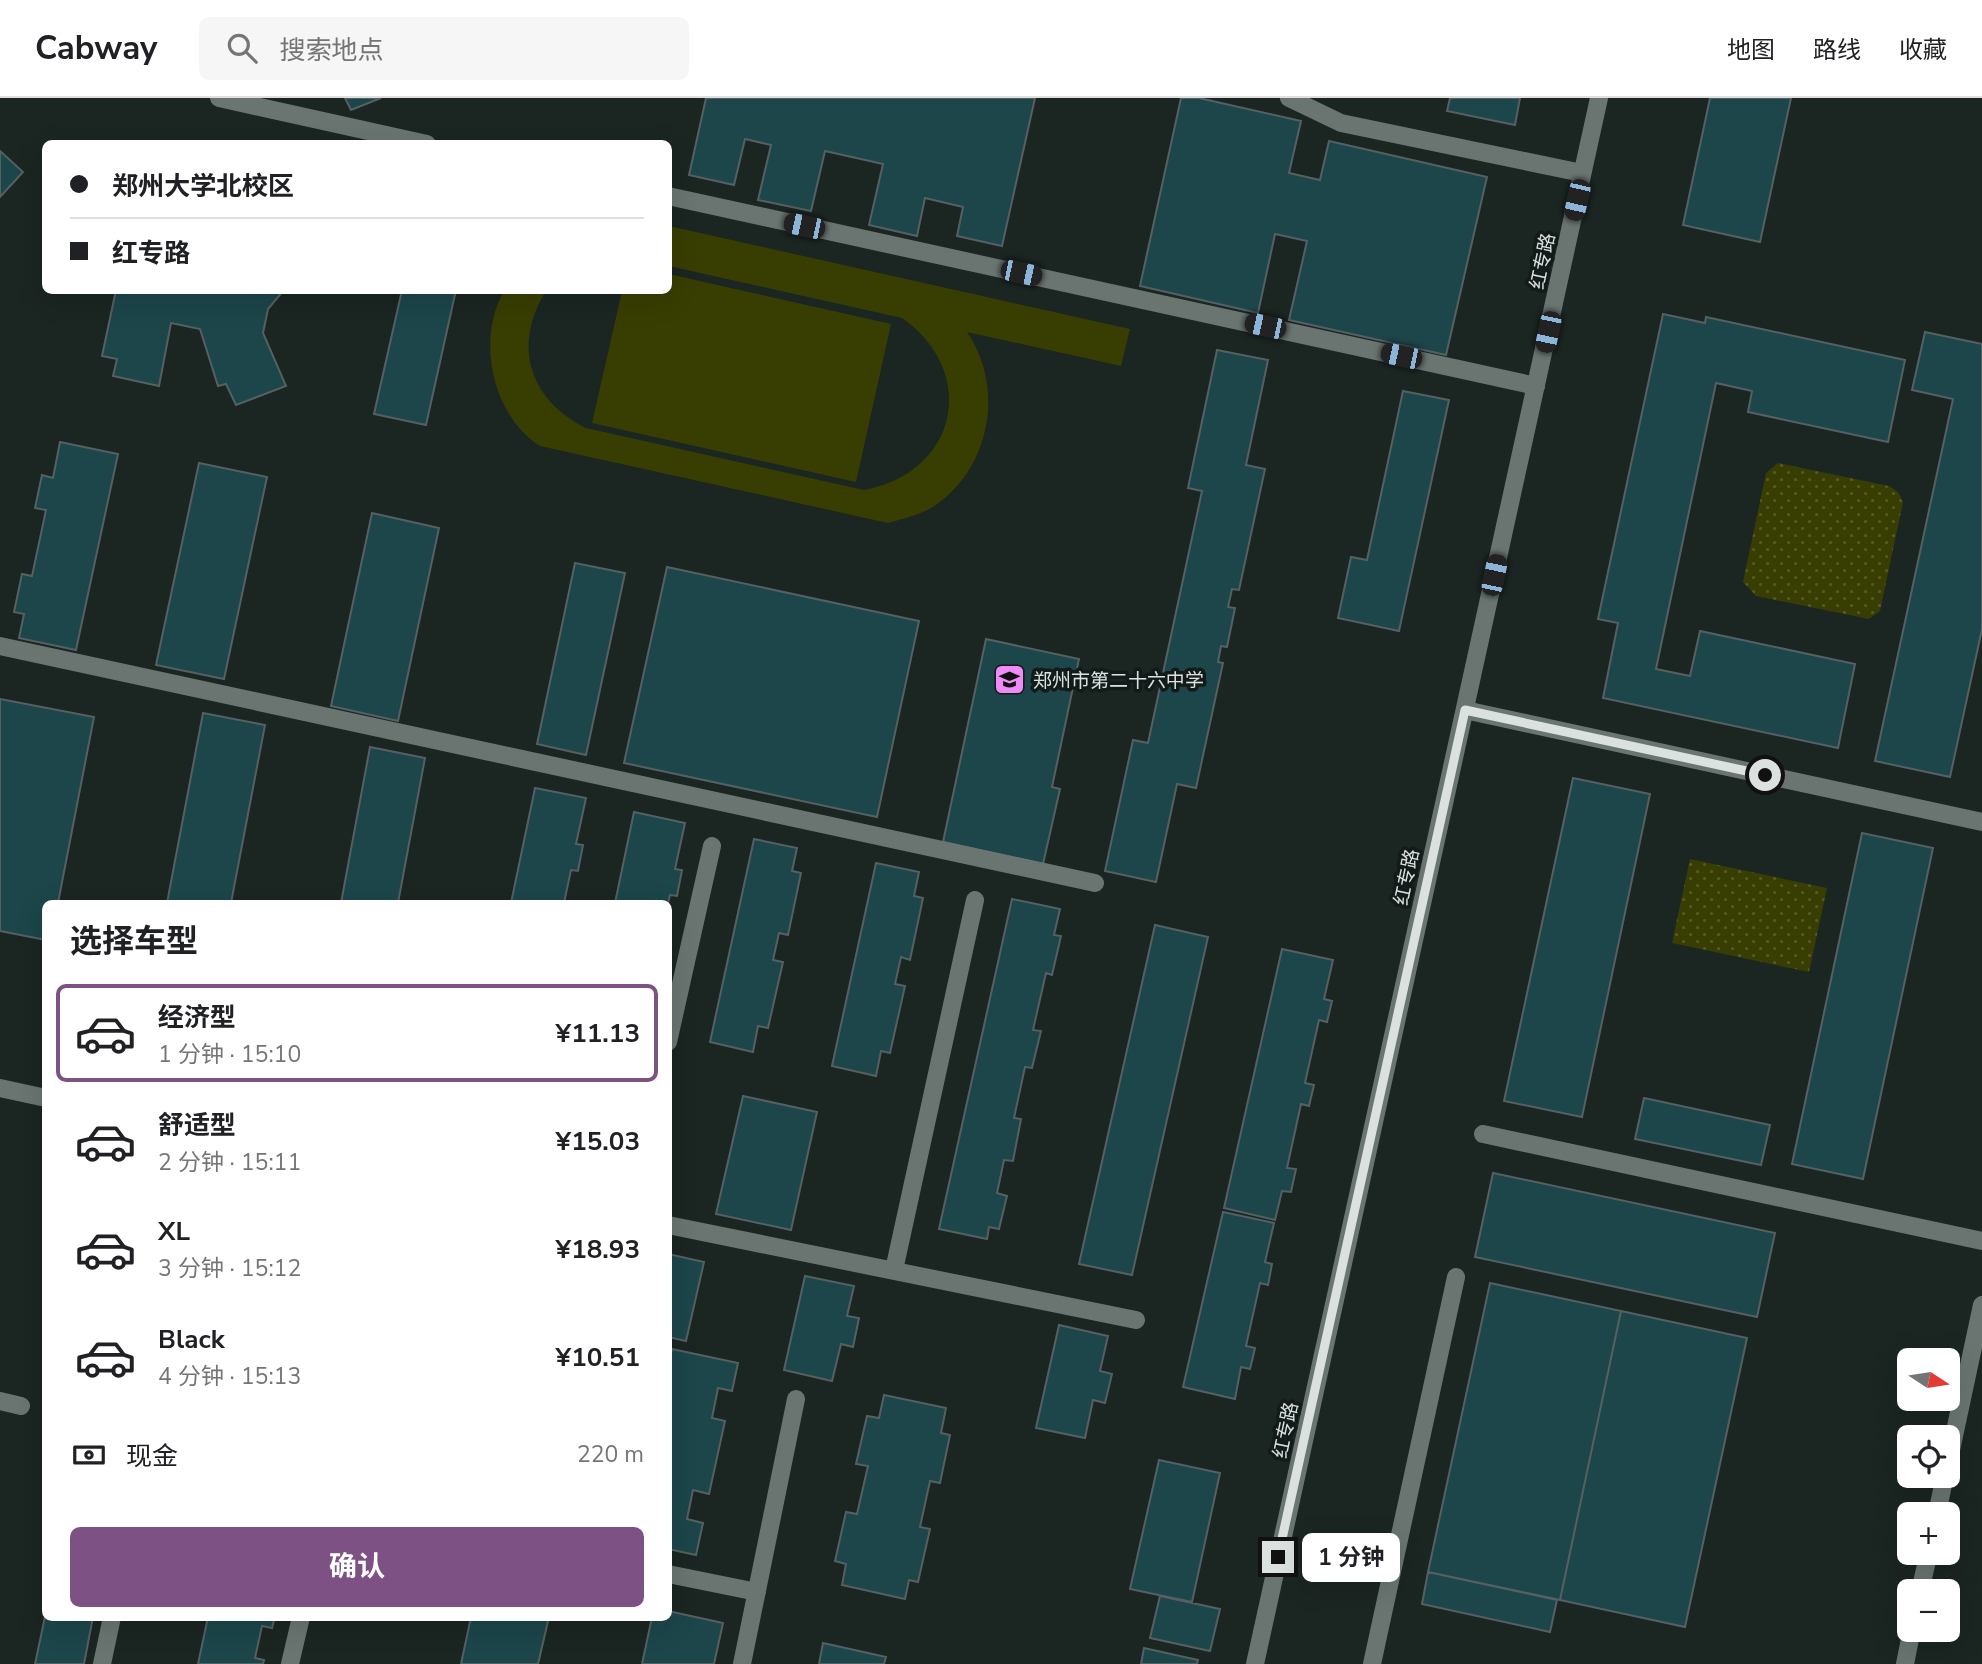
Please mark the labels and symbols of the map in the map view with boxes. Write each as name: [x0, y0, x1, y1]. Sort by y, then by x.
car: [1563, 177, 1592, 223]
car: [782, 211, 827, 241]
street label: 红专路: [1524, 231, 1562, 292]
car: [999, 258, 1044, 288]
car: [1534, 309, 1563, 355]
car: [1243, 311, 1288, 341]
car: [1379, 341, 1424, 371]
car: [1480, 552, 1509, 598]
school or university icon: 郑州市第二十六中学: [993, 663, 1027, 697]
place label: 郑州市第二十六中学: [1033, 668, 1204, 694]
route start: [1749, 759, 1781, 791]
street label: 红专路: [1388, 847, 1426, 908]
north arrow: [1897, 1348, 1960, 1410]
street label: 红专路: [1267, 1400, 1305, 1461]
callout: 1 分钟: [1302, 1532, 1400, 1582]
route end: [1262, 1541, 1294, 1573]

